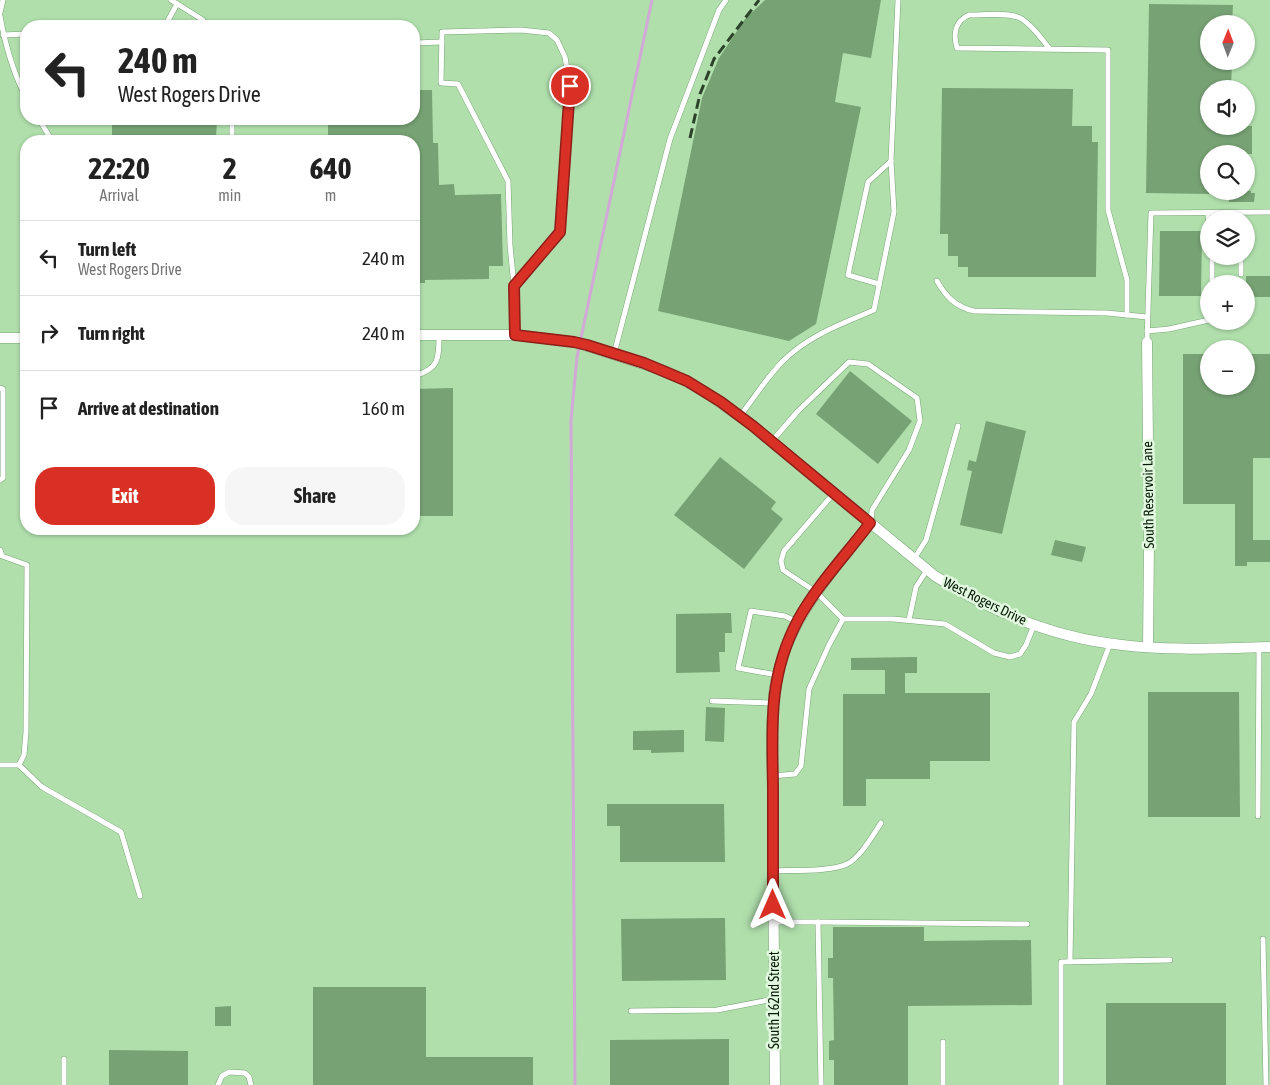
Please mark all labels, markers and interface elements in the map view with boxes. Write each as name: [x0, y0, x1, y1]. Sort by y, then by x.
north arrow: [1200, 15, 1255, 70]
map controls: [1200, 15, 1255, 395]
icon: left: [35, 40, 100, 105]
text: 240 m: [118, 40, 197, 80]
pin: [549, 65, 591, 107]
icon: arrive: [556, 72, 584, 100]
button: sound: [1200, 80, 1255, 135]
text: West Rogers Drive: [118, 81, 261, 107]
button: search: [1200, 145, 1255, 200]
text: 22:20: [88, 151, 150, 185]
text: 2: [223, 151, 237, 185]
text: 640: [309, 151, 352, 185]
text: Arrival: [100, 186, 139, 204]
text: min: [218, 186, 241, 204]
text: m: [325, 186, 336, 204]
button: layers: [1200, 210, 1255, 265]
text: Turn left: [78, 238, 136, 260]
icon: left: [35, 244, 63, 272]
text: 240 m: [362, 247, 405, 269]
text: West Rogers Drive: [78, 260, 182, 278]
button: +: [1200, 275, 1255, 330]
icon: right: [35, 319, 63, 347]
text: Turn right: [78, 322, 145, 344]
text: 240 m: [362, 322, 405, 344]
button: −: [1200, 340, 1255, 395]
icon: arrive: [35, 394, 63, 422]
text: Arrive at destination: [78, 397, 219, 419]
text: 160 m: [362, 397, 405, 419]
street label: South Reservoir Lane: [1139, 441, 1157, 549]
button: Exit: [35, 467, 215, 525]
button: Share: [225, 467, 405, 525]
street label: West Rogers Drive: [941, 574, 1029, 628]
position arrow: [746, 878, 798, 930]
street label: South 162nd Street: [766, 951, 782, 1049]

